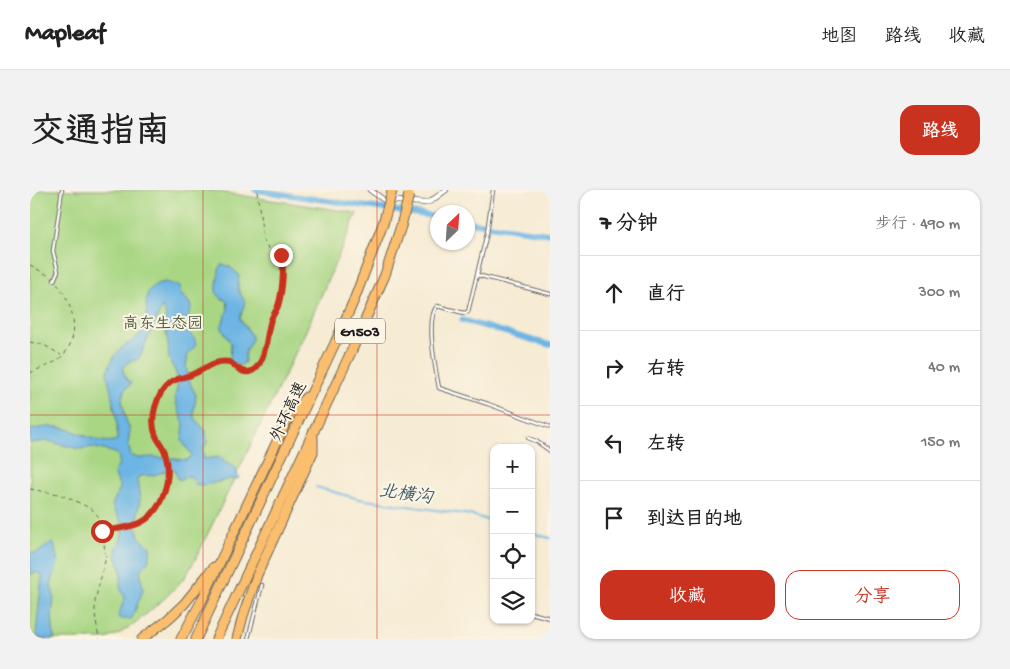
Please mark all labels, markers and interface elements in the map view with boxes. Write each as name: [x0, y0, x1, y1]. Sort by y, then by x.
text: Mapleaf: [25, 20, 105, 49]
text: 地图: [821, 27, 857, 48]
text: 路线: [885, 27, 921, 48]
text: 收藏: [949, 27, 985, 48]
button: 路线: [900, 105, 980, 155]
text: 交通指南: [30, 114, 170, 155]
north arrow: [430, 205, 475, 250]
text: 7 分钟: [600, 213, 658, 238]
text: 步行 · 490 m: [876, 216, 960, 235]
route end: [270, 244, 293, 267]
icon: ahead: [600, 279, 628, 307]
text: 直行: [647, 284, 685, 307]
text: 300 m: [918, 284, 960, 303]
park label: 高东生态园: [123, 314, 203, 335]
road number: G1503: [335, 318, 385, 344]
icon: right: [600, 354, 628, 382]
text: 右转: [647, 359, 685, 382]
text: 40 m: [928, 359, 960, 378]
street label: 外环高速: [266, 379, 312, 446]
icon: left: [600, 429, 628, 457]
text: 左转: [647, 434, 685, 457]
text: 150 m: [921, 434, 960, 453]
map controls: [490, 444, 535, 624]
button: +: [490, 444, 535, 489]
water label: 北横沟: [377, 480, 436, 510]
button: −: [490, 489, 535, 534]
icon: arrive: [600, 504, 628, 532]
text: 到达目的地: [647, 509, 742, 532]
route start: [91, 520, 114, 543]
button: locate: [490, 534, 535, 579]
button: 收藏: [600, 570, 775, 620]
button: 分享: [785, 570, 960, 620]
button: layers: [490, 579, 535, 624]

